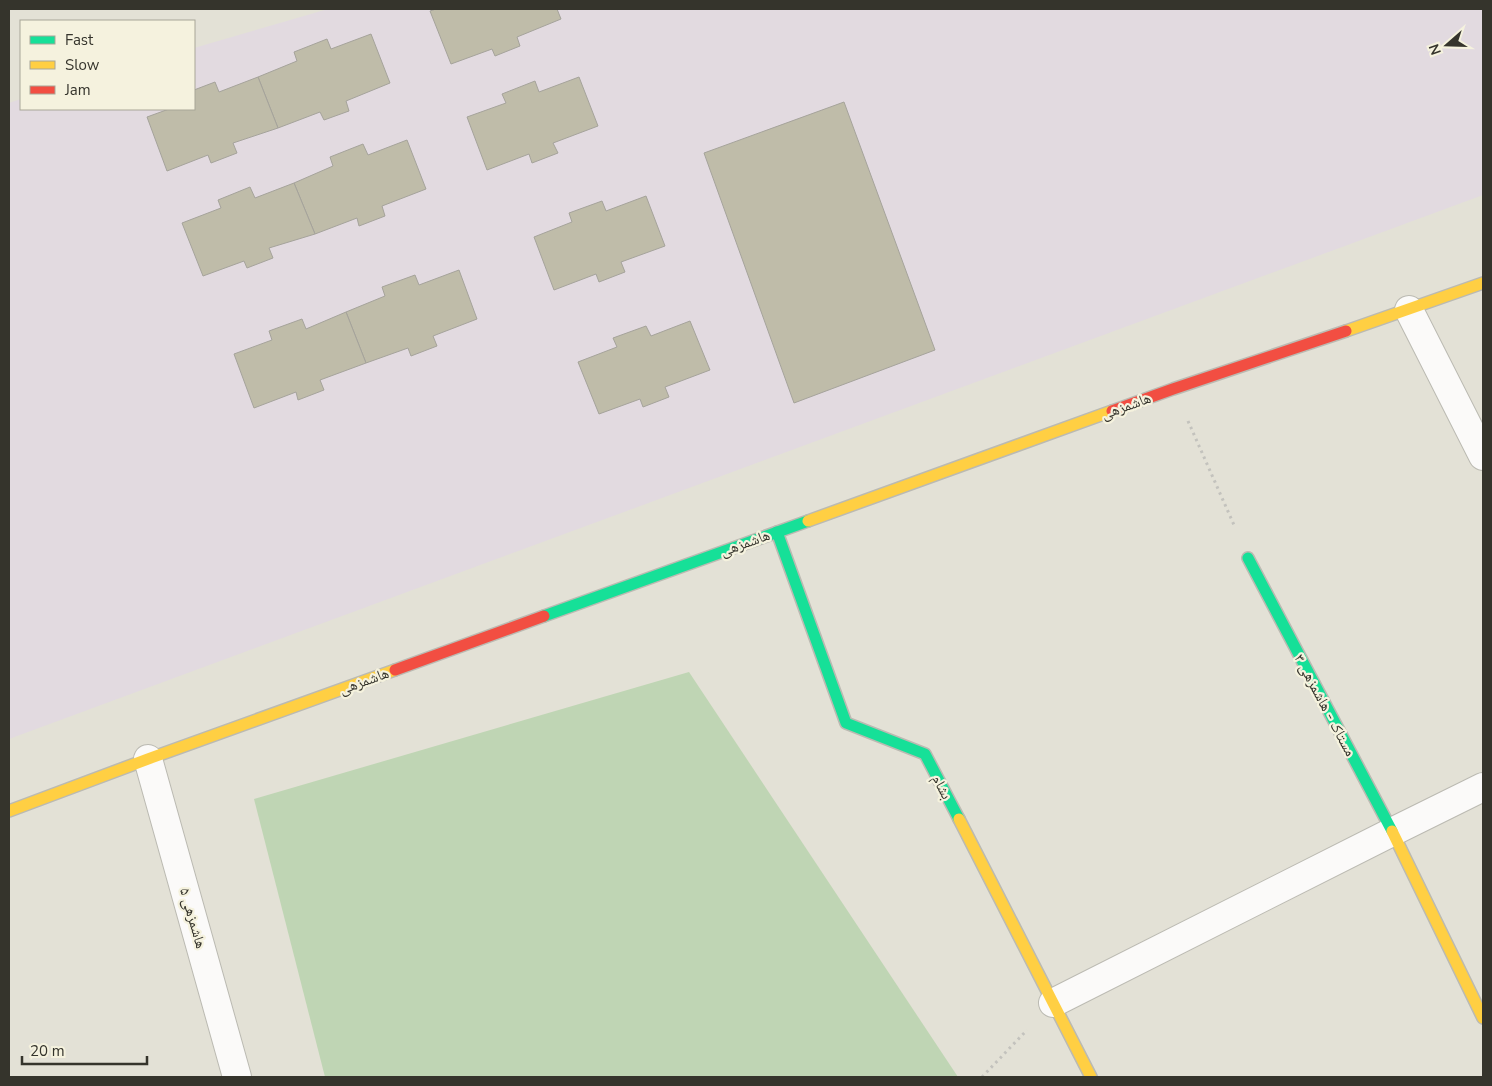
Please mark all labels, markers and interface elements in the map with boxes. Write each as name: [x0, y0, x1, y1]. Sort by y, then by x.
legend: [20, 20, 195, 110]
north arrow: [1422, 20, 1472, 70]
text: Fast: [65, 30, 94, 50]
text: N: [1425, 41, 1446, 57]
text: Slow: [65, 55, 100, 75]
text: Jam: [64, 80, 91, 100]
street label: هاشمزهی: [1098, 388, 1154, 424]
street label: هاشمزهی: [717, 525, 773, 561]
street label: مستاک - هاشمزهی ۳: [1290, 650, 1360, 760]
street label: هاشمزهی: [336, 663, 392, 699]
street label: بشام: [927, 771, 957, 803]
street label: هاشمزهی ۵: [175, 885, 211, 951]
scale bar: [22, 1034, 148, 1066]
text: 20 m: [30, 1041, 65, 1061]

